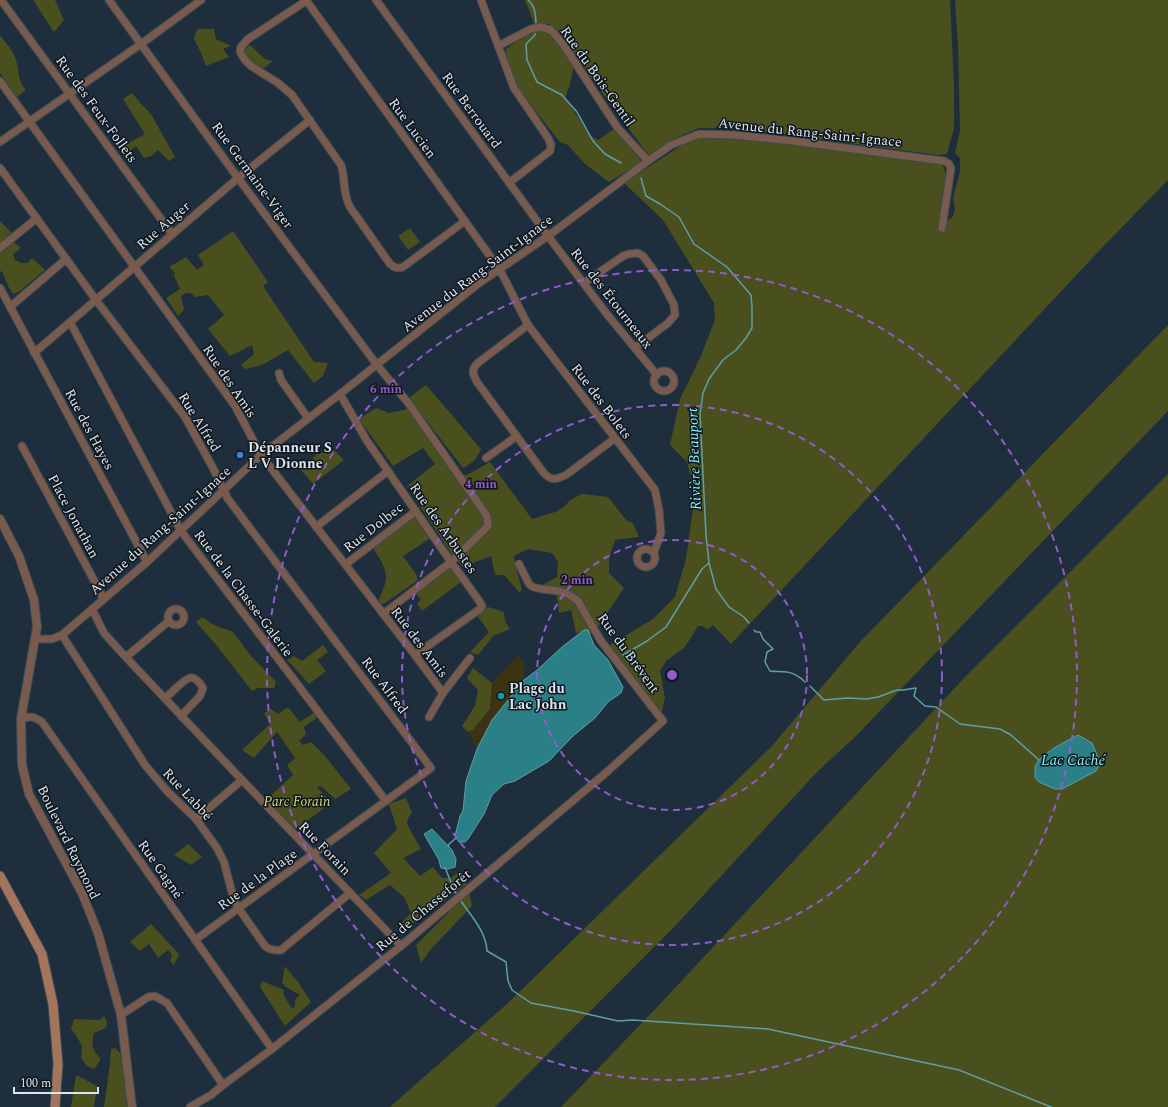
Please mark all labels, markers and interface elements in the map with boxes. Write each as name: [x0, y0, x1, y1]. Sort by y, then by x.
street label: Rue du Bois-Gentil: [555, 22, 640, 131]
street label: Rue des Feux-Follets: [50, 51, 143, 167]
street label: Rue Berrouard: [437, 68, 507, 153]
street label: Rue Lucien: [383, 94, 442, 163]
street label: Avenue du Rang-Saint-Ignace: [717, 112, 903, 153]
street label: Rue Germaine-Viger: [206, 117, 299, 234]
street label: Rue Auger: [132, 196, 195, 255]
street label: Avenue du Rang-Saint-Ignace: [397, 209, 557, 337]
street label: Rue des Étourneaux: [565, 243, 658, 353]
street label: Rue des Amis: [197, 340, 262, 422]
street label: Rue des Bolets: [566, 359, 637, 444]
text: 6 min: [370, 380, 403, 399]
street label: Rue des Hayes: [59, 385, 120, 474]
street label: Rue Alfred: [173, 388, 226, 456]
water label: Rivière Beauport: [681, 407, 708, 511]
place label: Dépanneur S L V Dionne: [248, 437, 332, 474]
marker: Dépanneur S L V Dionne: [235, 450, 245, 460]
street label: Avenue du Rang-Saint-Ignace: [85, 461, 236, 600]
street label: Place Jonathan: [43, 470, 105, 562]
text: 4 min: [465, 475, 498, 494]
street label: Rue des Arbustes: [404, 478, 483, 578]
street label: Rue Dolbec: [339, 497, 408, 558]
street label: Rue de la Chasse-Galerie: [189, 525, 299, 661]
text: 2 min: [561, 571, 594, 590]
street label: Rue des Amis: [386, 602, 453, 682]
street label: Rue du Brévent: [592, 609, 665, 698]
street label: Rue Alfred: [356, 652, 413, 718]
centre of rings: [665, 668, 679, 682]
place label: Plage du Lac John: [509, 678, 567, 715]
marker: Plage du Lac John: [496, 691, 506, 701]
water label: Lac Caché: [1041, 749, 1106, 772]
street label: Rue Labbé: [158, 763, 218, 826]
street label: Boulevard Raymond: [32, 782, 105, 903]
park label: Parc Forain: [264, 791, 331, 812]
street label: Rue Forain: [293, 817, 356, 880]
street label: Rue Gagné: [133, 836, 189, 903]
street label: Rue de la Plage: [213, 843, 302, 916]
street label: Rue de Chasseforêt: [371, 864, 476, 957]
scale bar: [14, 1069, 98, 1095]
text: 100 m: [20, 1074, 51, 1093]

